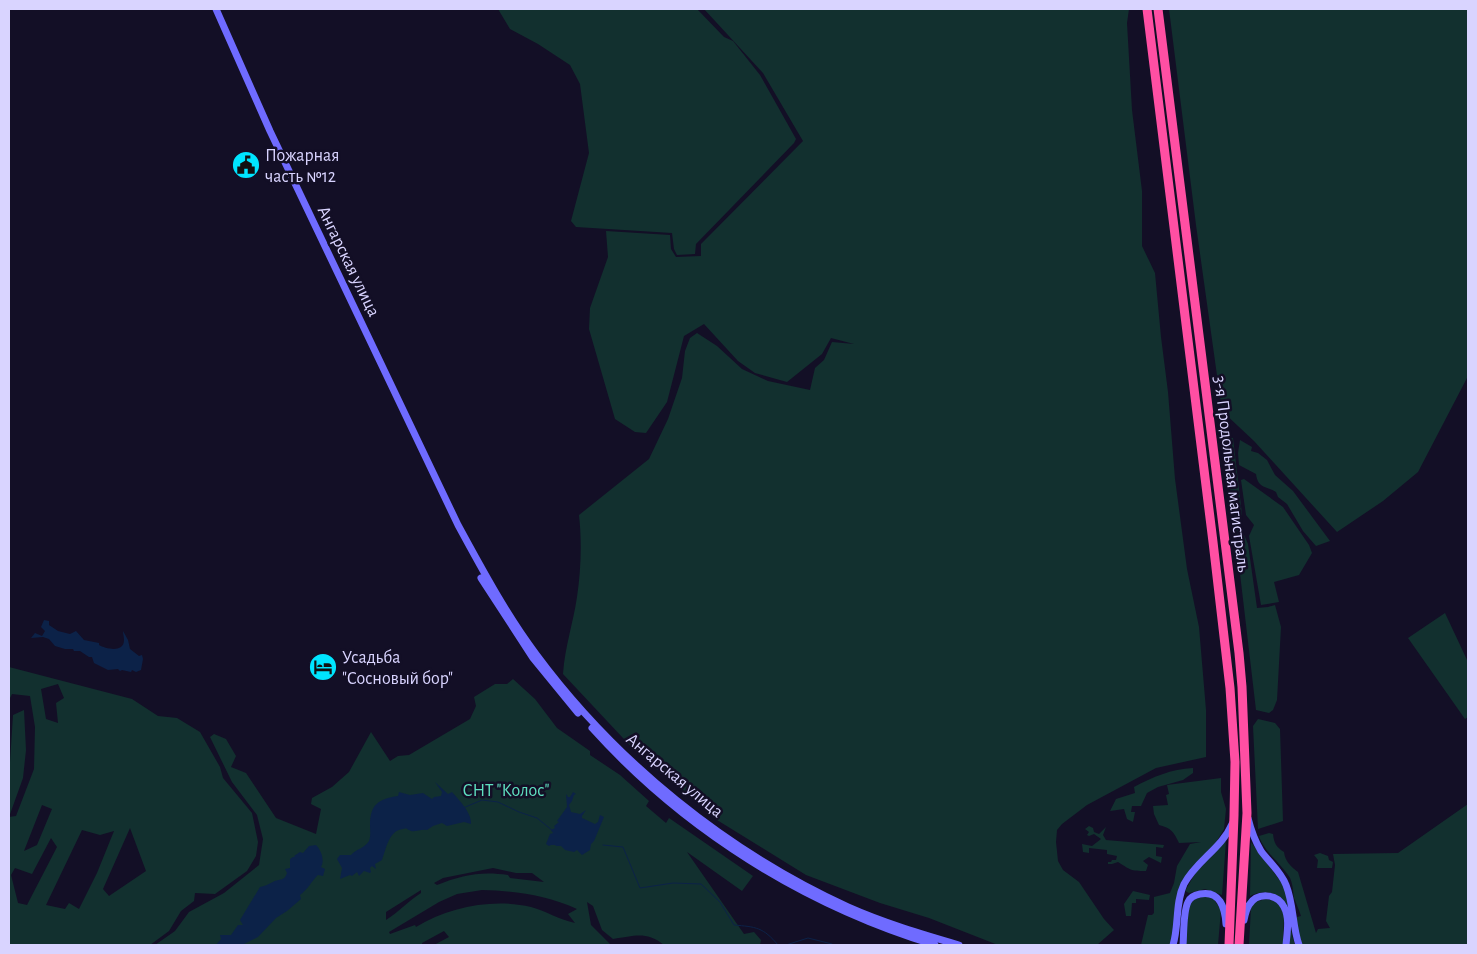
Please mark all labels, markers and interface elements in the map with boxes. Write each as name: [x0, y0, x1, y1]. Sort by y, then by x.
place label: Пожарная часть №12: [265, 147, 340, 186]
public building icon: Пожарная часть №12: [231, 150, 261, 180]
street label: Ангарская улица: [314, 203, 383, 320]
street label: 3-я Продольная магистраль: [1210, 375, 1252, 574]
place label: Усадьба "Сосновый бор": [342, 648, 453, 688]
hotel icon: Усадьба "Сосновый бор": [308, 652, 338, 682]
street label: Ангарская улица: [622, 730, 726, 821]
park label: СНТ "Колос": [462, 782, 550, 800]

